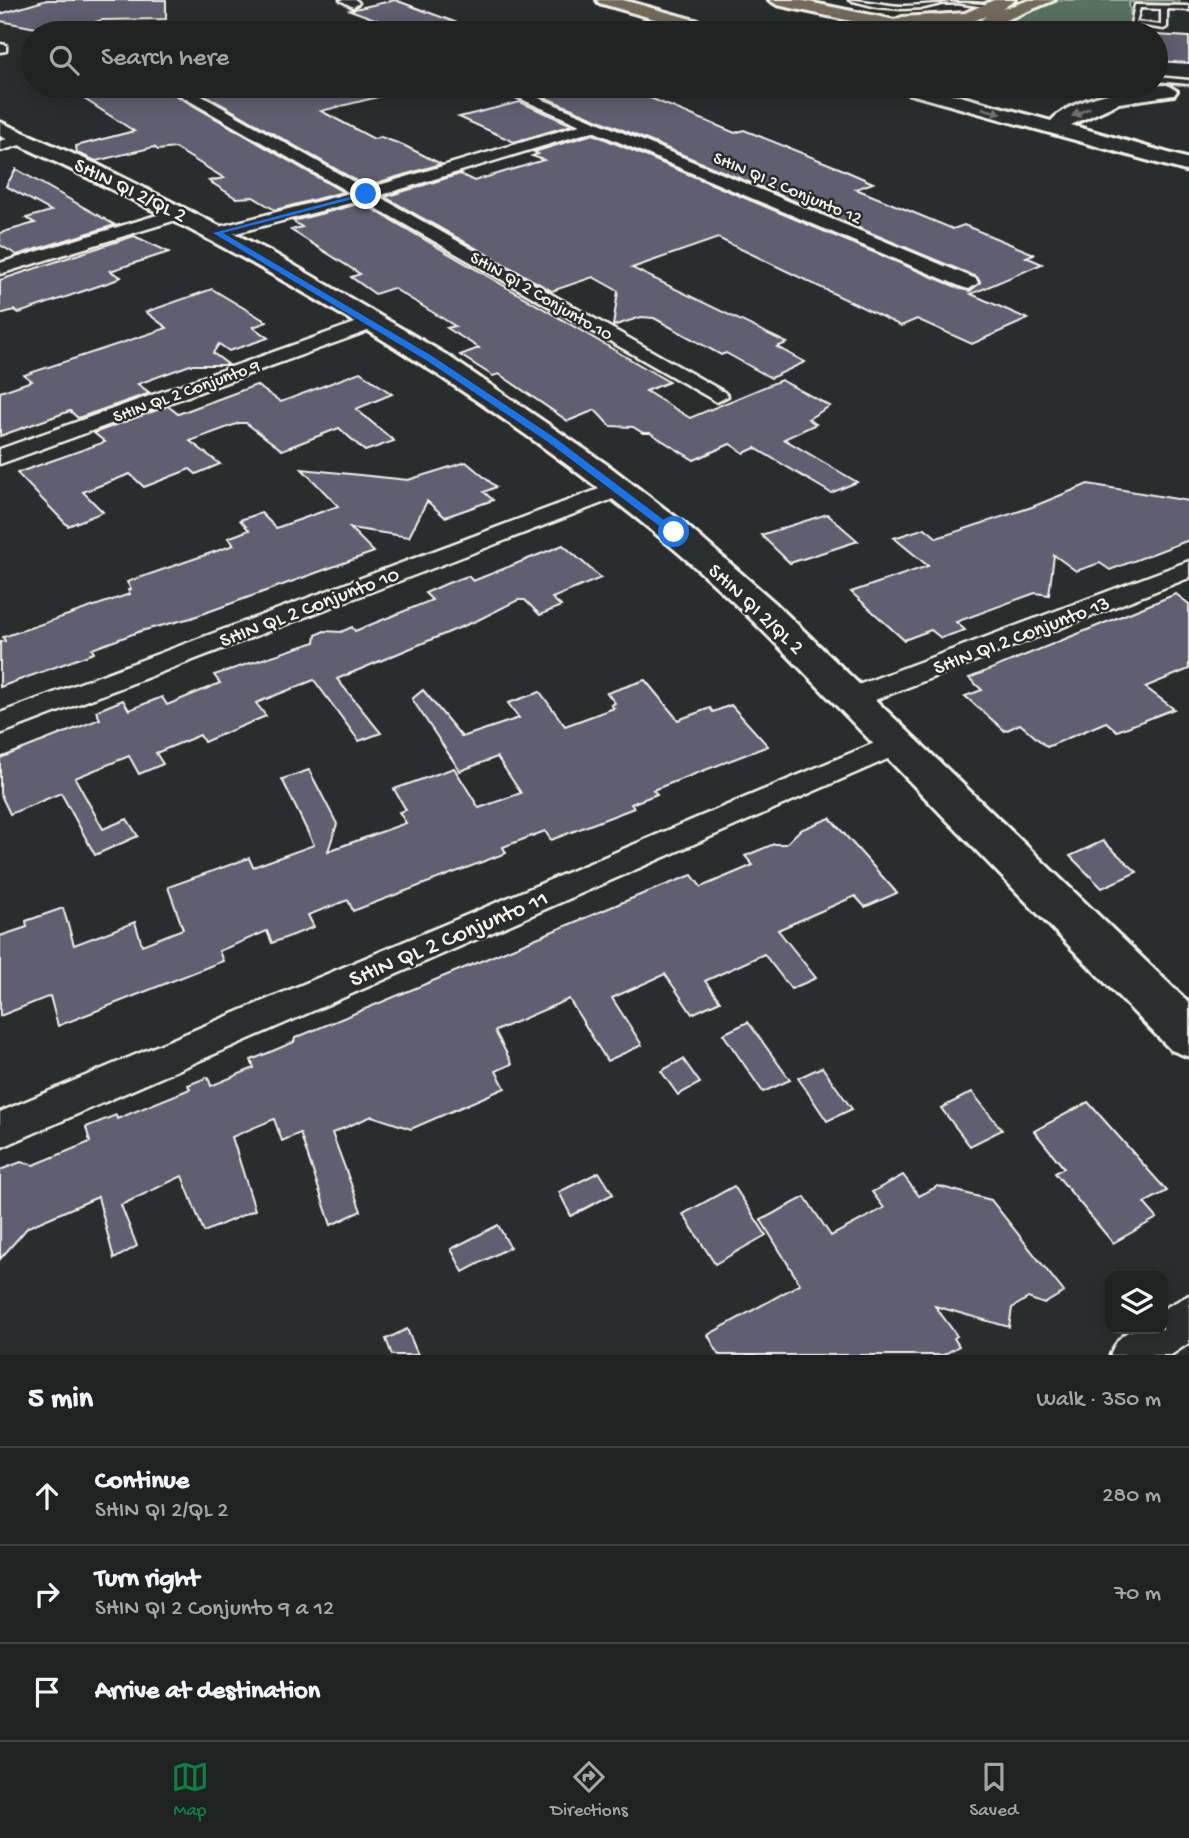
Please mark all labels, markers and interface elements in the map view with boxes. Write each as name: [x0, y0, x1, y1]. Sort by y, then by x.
search box: [21, 21, 1168, 98]
icon: search: [45, 41, 83, 79]
text: Search here: [101, 44, 229, 75]
one-way arrow: [1071, 106, 1091, 118]
one-way arrow: [982, 107, 1003, 117]
street label: SHIN QI 2 Conjunto 12: [709, 148, 865, 230]
street label: SHIN QI 2/QL 2: [69, 154, 190, 230]
route end: [350, 178, 381, 209]
street label: SHIN QI 2 Conjunto 10: [466, 248, 616, 347]
street label: SHIN QL 2 Conjunto 9: [111, 356, 263, 429]
route start: [658, 516, 689, 547]
street label: SHIN QI 2/QL 2: [701, 560, 808, 661]
street label: SHIN QL 2 Conjunto 10: [217, 563, 404, 655]
street label: SHIN QI 2 Conjunto 13: [931, 592, 1114, 682]
street label: SHIN QL 2 Conjunto 11: [345, 885, 553, 995]
map controls: [1105, 1271, 1168, 1334]
button: layers: [1105, 1271, 1168, 1334]
text: 5 min: [28, 1383, 93, 1418]
text: Walk · 350 m: [1036, 1387, 1161, 1414]
text: Continue: [95, 1467, 189, 1498]
icon: ahead: [28, 1477, 66, 1515]
text: 280 m: [1102, 1483, 1161, 1510]
text: SHIN QI 2/QL 2: [95, 1498, 229, 1525]
text: Turn right: [95, 1565, 199, 1596]
icon: right: [28, 1575, 66, 1613]
text: 70 m: [1114, 1581, 1161, 1608]
text: SHIN QI 2 Conjunto 9 a 12: [95, 1596, 334, 1623]
icon: arrive: [28, 1673, 66, 1711]
text: Arrive at destination: [95, 1677, 320, 1708]
tab: Map: [171, 1758, 209, 1823]
tab: Directions: [551, 1758, 628, 1823]
tab: Saved: [969, 1758, 1018, 1823]

